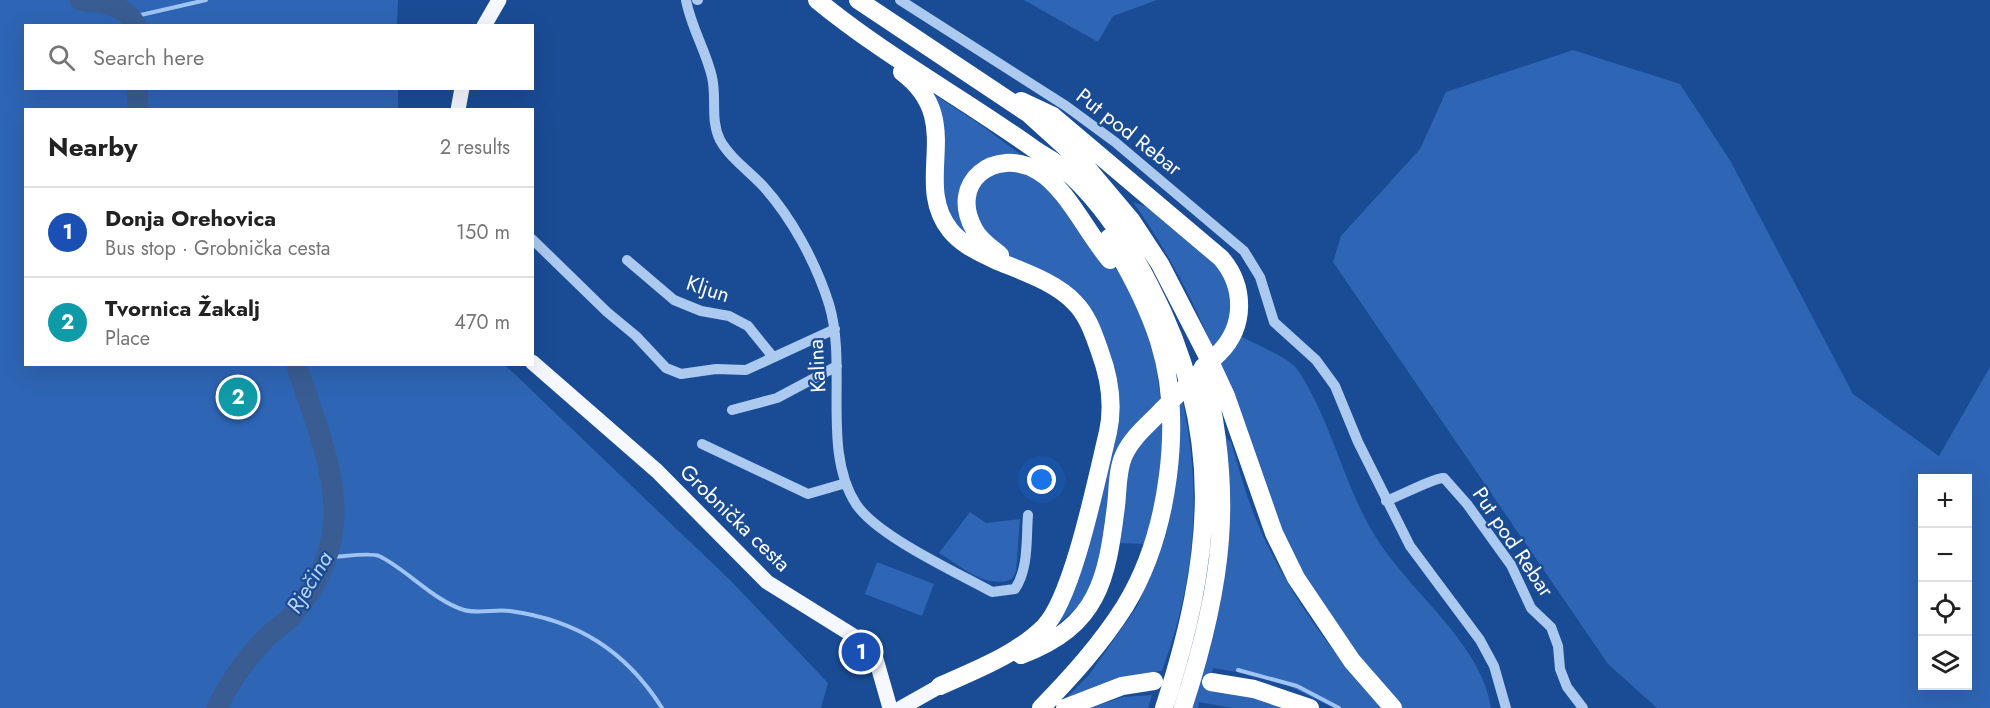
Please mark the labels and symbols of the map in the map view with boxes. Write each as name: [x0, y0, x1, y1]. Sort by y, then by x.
street label: Put pod Rebar: [1070, 81, 1189, 183]
street label: Kljun: [682, 268, 734, 310]
street label: Kalina: [801, 339, 833, 393]
pin: 2: [218, 374, 258, 420]
street label: Grobnička cesta: [673, 457, 797, 579]
your location: [1027, 465, 1056, 494]
street label: Put pod Rebar: [1465, 481, 1561, 604]
water label: Rječina: [278, 545, 340, 619]
pin: 1: [842, 630, 880, 674]

